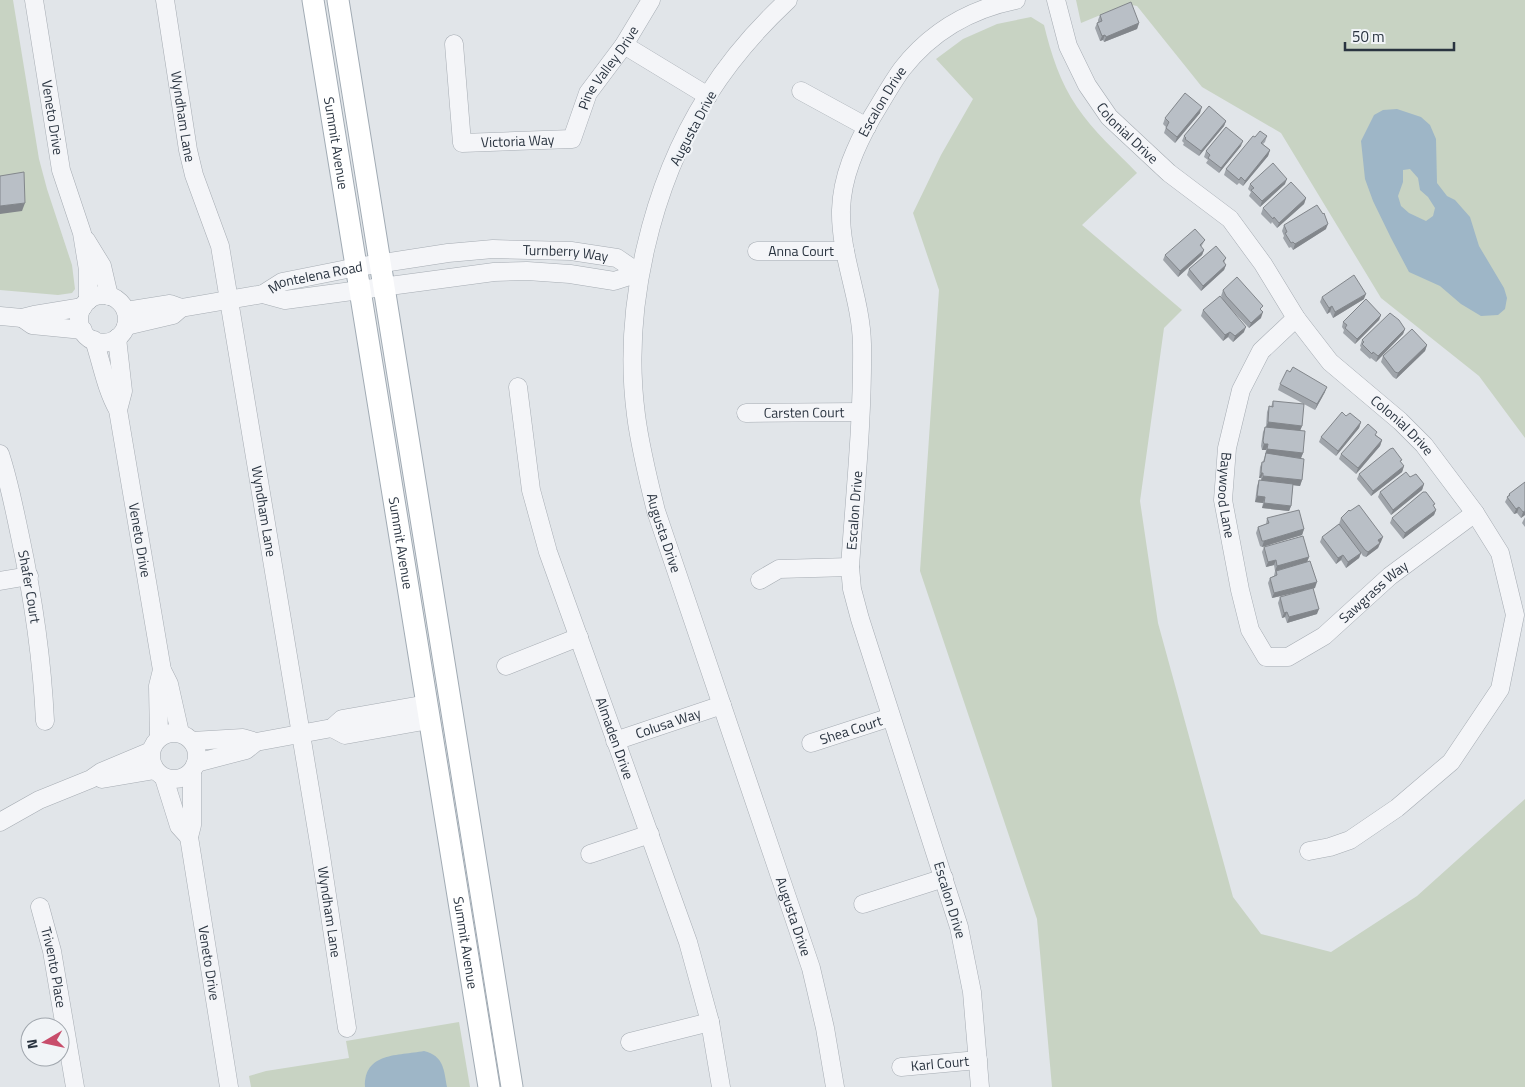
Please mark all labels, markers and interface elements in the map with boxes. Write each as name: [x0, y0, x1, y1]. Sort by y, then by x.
scale bar: [1345, 20, 1454, 52]
street label: Pine Valley Drive: [572, 21, 643, 112]
text: 50 m: [1352, 25, 1385, 48]
street label: Escalon Drive: [852, 61, 911, 140]
street label: Wyndham Lane: [166, 70, 202, 164]
street label: Veneto Drive: [37, 79, 69, 156]
street label: Augusta Drive: [664, 86, 721, 169]
street label: Summit Avenue: [319, 95, 354, 191]
street label: Colonial Drive: [1092, 98, 1164, 168]
street label: Victoria Way: [480, 129, 555, 152]
street label: Turnberry Way: [523, 239, 610, 267]
street label: Anna Court: [768, 240, 834, 261]
street label: Montelena Road: [264, 255, 364, 298]
street label: Colonial Drive: [1366, 390, 1439, 460]
street label: Carsten Court: [764, 401, 845, 423]
street label: Baywood Lane: [1213, 451, 1241, 540]
street label: Wyndham Lane: [247, 464, 282, 558]
street label: Escalon Drive: [840, 470, 867, 551]
street label: Augusta Drive: [642, 491, 687, 575]
street label: Summit Avenue: [384, 495, 419, 591]
street label: Veneto Drive: [124, 501, 157, 579]
street label: Shafer Court: [13, 548, 46, 625]
street label: Sawgrass Way: [1334, 555, 1412, 628]
street label: Almaden Drive: [591, 694, 640, 782]
street label: Colusa Way: [632, 702, 704, 743]
street label: Shea Court: [817, 710, 885, 749]
street label: Escalon Drive: [929, 859, 972, 941]
street label: Wyndham Lane: [313, 865, 347, 959]
street label: Augusta Drive: [771, 874, 817, 959]
street label: Summit Avenue: [448, 895, 484, 990]
street label: Trivento Place: [36, 924, 72, 1009]
street label: Veneto Drive: [193, 924, 226, 1002]
north arrow: [20, 1017, 70, 1067]
text: N: [21, 1038, 43, 1051]
street label: Karl Court: [910, 1050, 970, 1076]

